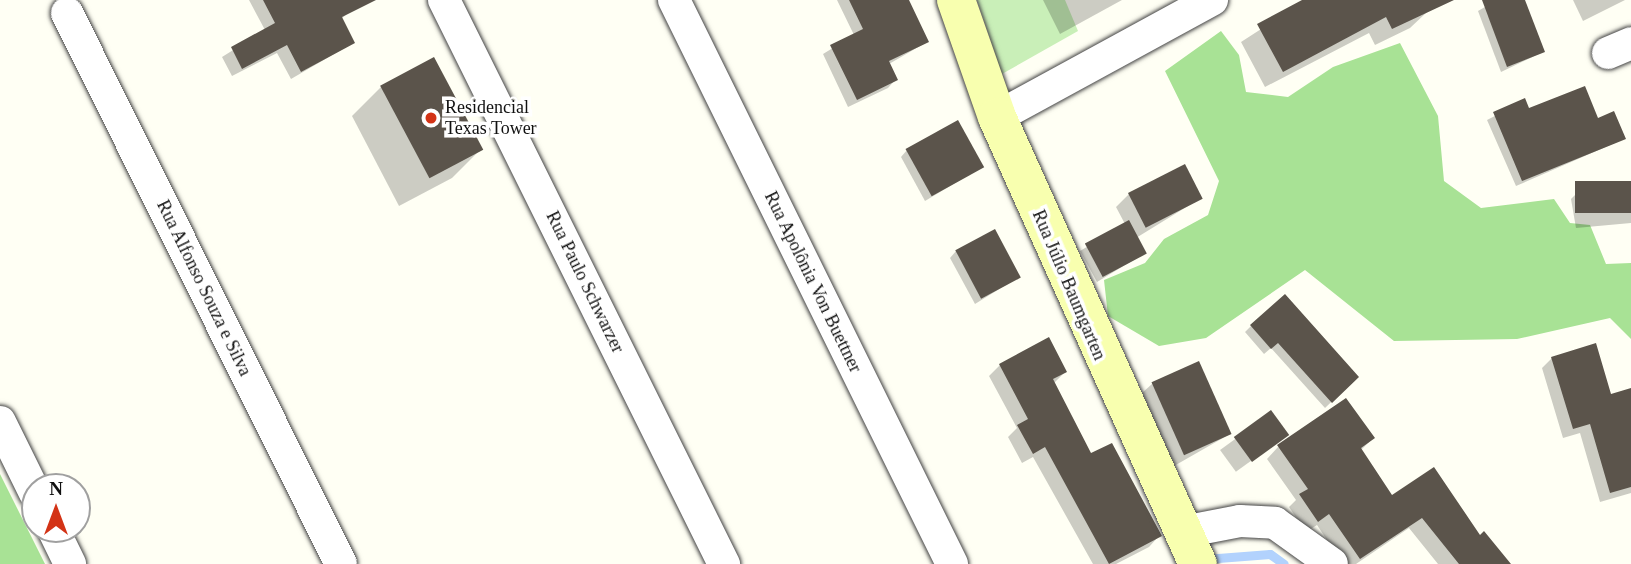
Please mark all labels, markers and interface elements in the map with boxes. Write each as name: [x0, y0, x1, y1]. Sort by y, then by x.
place label: Residencial Texas Tower: [445, 97, 537, 140]
marker: Residencial Texas Tower: [423, 110, 439, 126]
street label: Rua Apolônia Von Buettner: [759, 187, 867, 377]
street label: Rua Alfonso Souza e Silva: [152, 196, 256, 380]
street label: Rua Júlio Baumgarten: [1028, 207, 1110, 363]
street label: Rua Paulo Schwarzer: [541, 208, 629, 356]
north arrow: [21, 473, 91, 543]
text: N: [49, 478, 63, 499]

